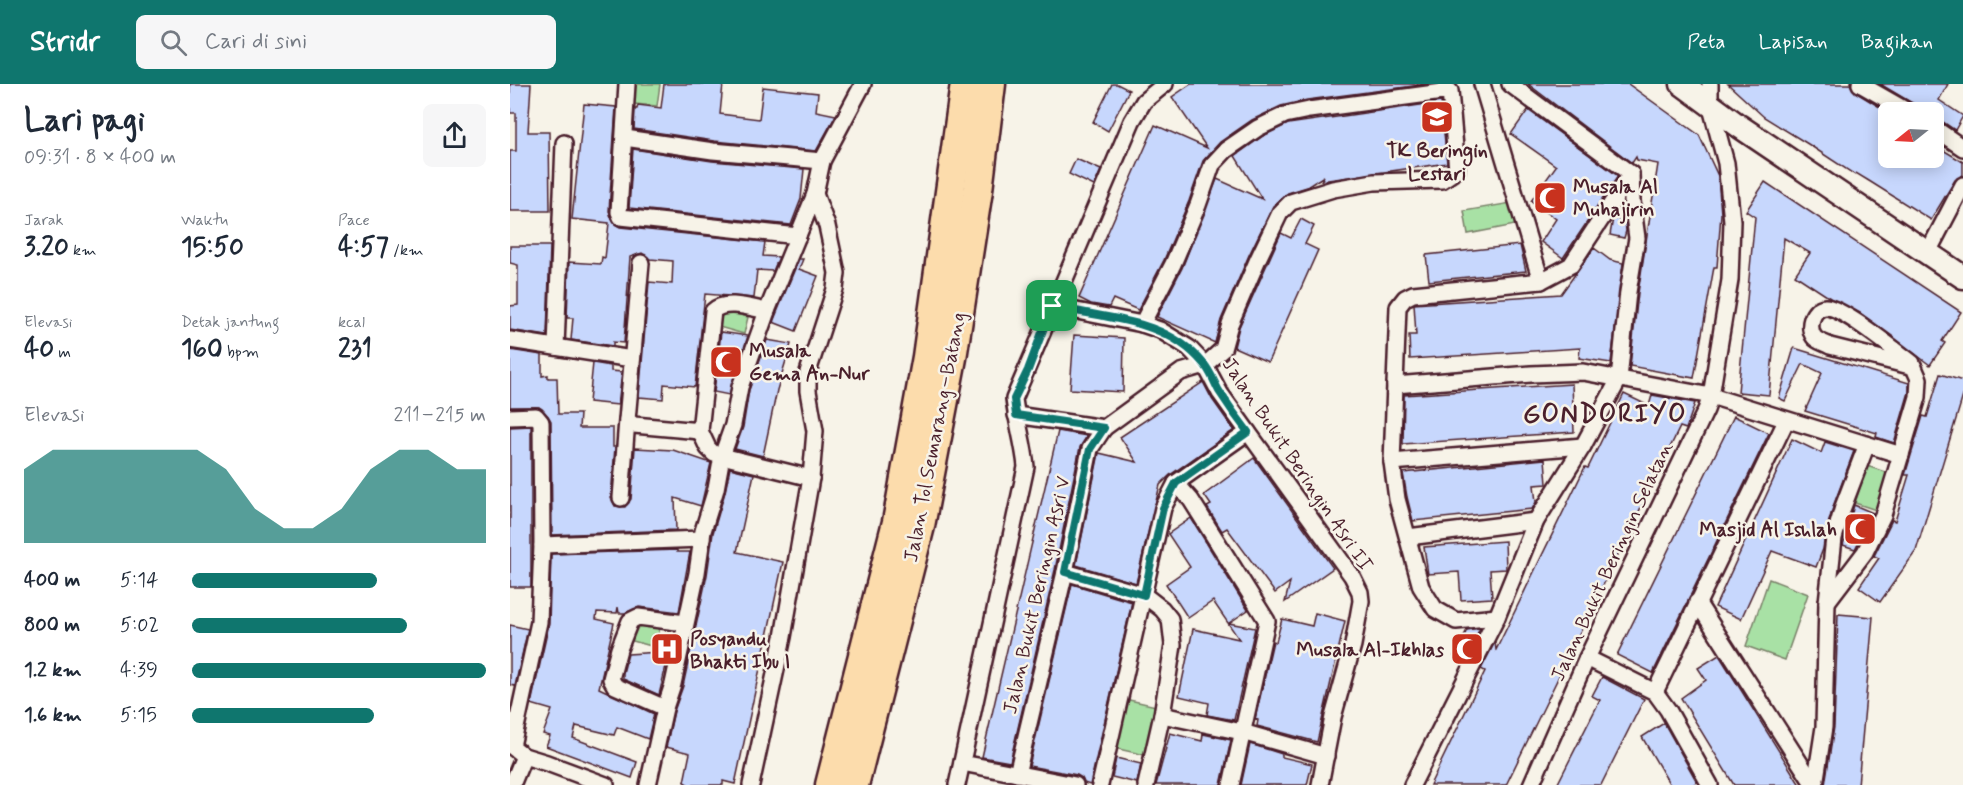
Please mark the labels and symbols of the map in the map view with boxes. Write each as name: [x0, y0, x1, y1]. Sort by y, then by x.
school or university icon: TK Beringin Lestari: [1419, 99, 1455, 135]
north arrow: [1878, 102, 1944, 168]
place label: TK Beringin Lestari: [1386, 138, 1488, 188]
place label: Musala Al Muhajirin: [1573, 174, 1658, 224]
mosque icon: Musala Al Muhajirin: [1532, 180, 1568, 216]
pin: [1026, 280, 1077, 331]
street label: Jalan Tol Semarang–Batang: [898, 310, 973, 565]
place label: Musala Gema An-Nur: [749, 338, 870, 388]
mosque icon: Musala Gema An-Nur: [708, 344, 744, 380]
street label: Jalan Bukit Beringin Asri II: [1215, 353, 1379, 577]
district label: GONDORIYO: [1523, 398, 1687, 432]
street label: Jalan Bukit Beringin Selatan: [1545, 437, 1680, 686]
street label: Jalan Bukit Beringin Asri V: [997, 474, 1078, 717]
mosque icon: Masjid Al Ishlah: [1842, 511, 1878, 547]
place label: Masjid Al Ishlah: [1699, 517, 1837, 544]
place label: Posyandu Bhakti Ibu I: [690, 626, 790, 676]
hospital icon: Posyandu Bhakti Ibu I: [649, 631, 685, 667]
mosque icon: Musala Al-Ikhlas: [1449, 631, 1485, 667]
place label: Musala Al-Ikhlas: [1296, 637, 1444, 664]

